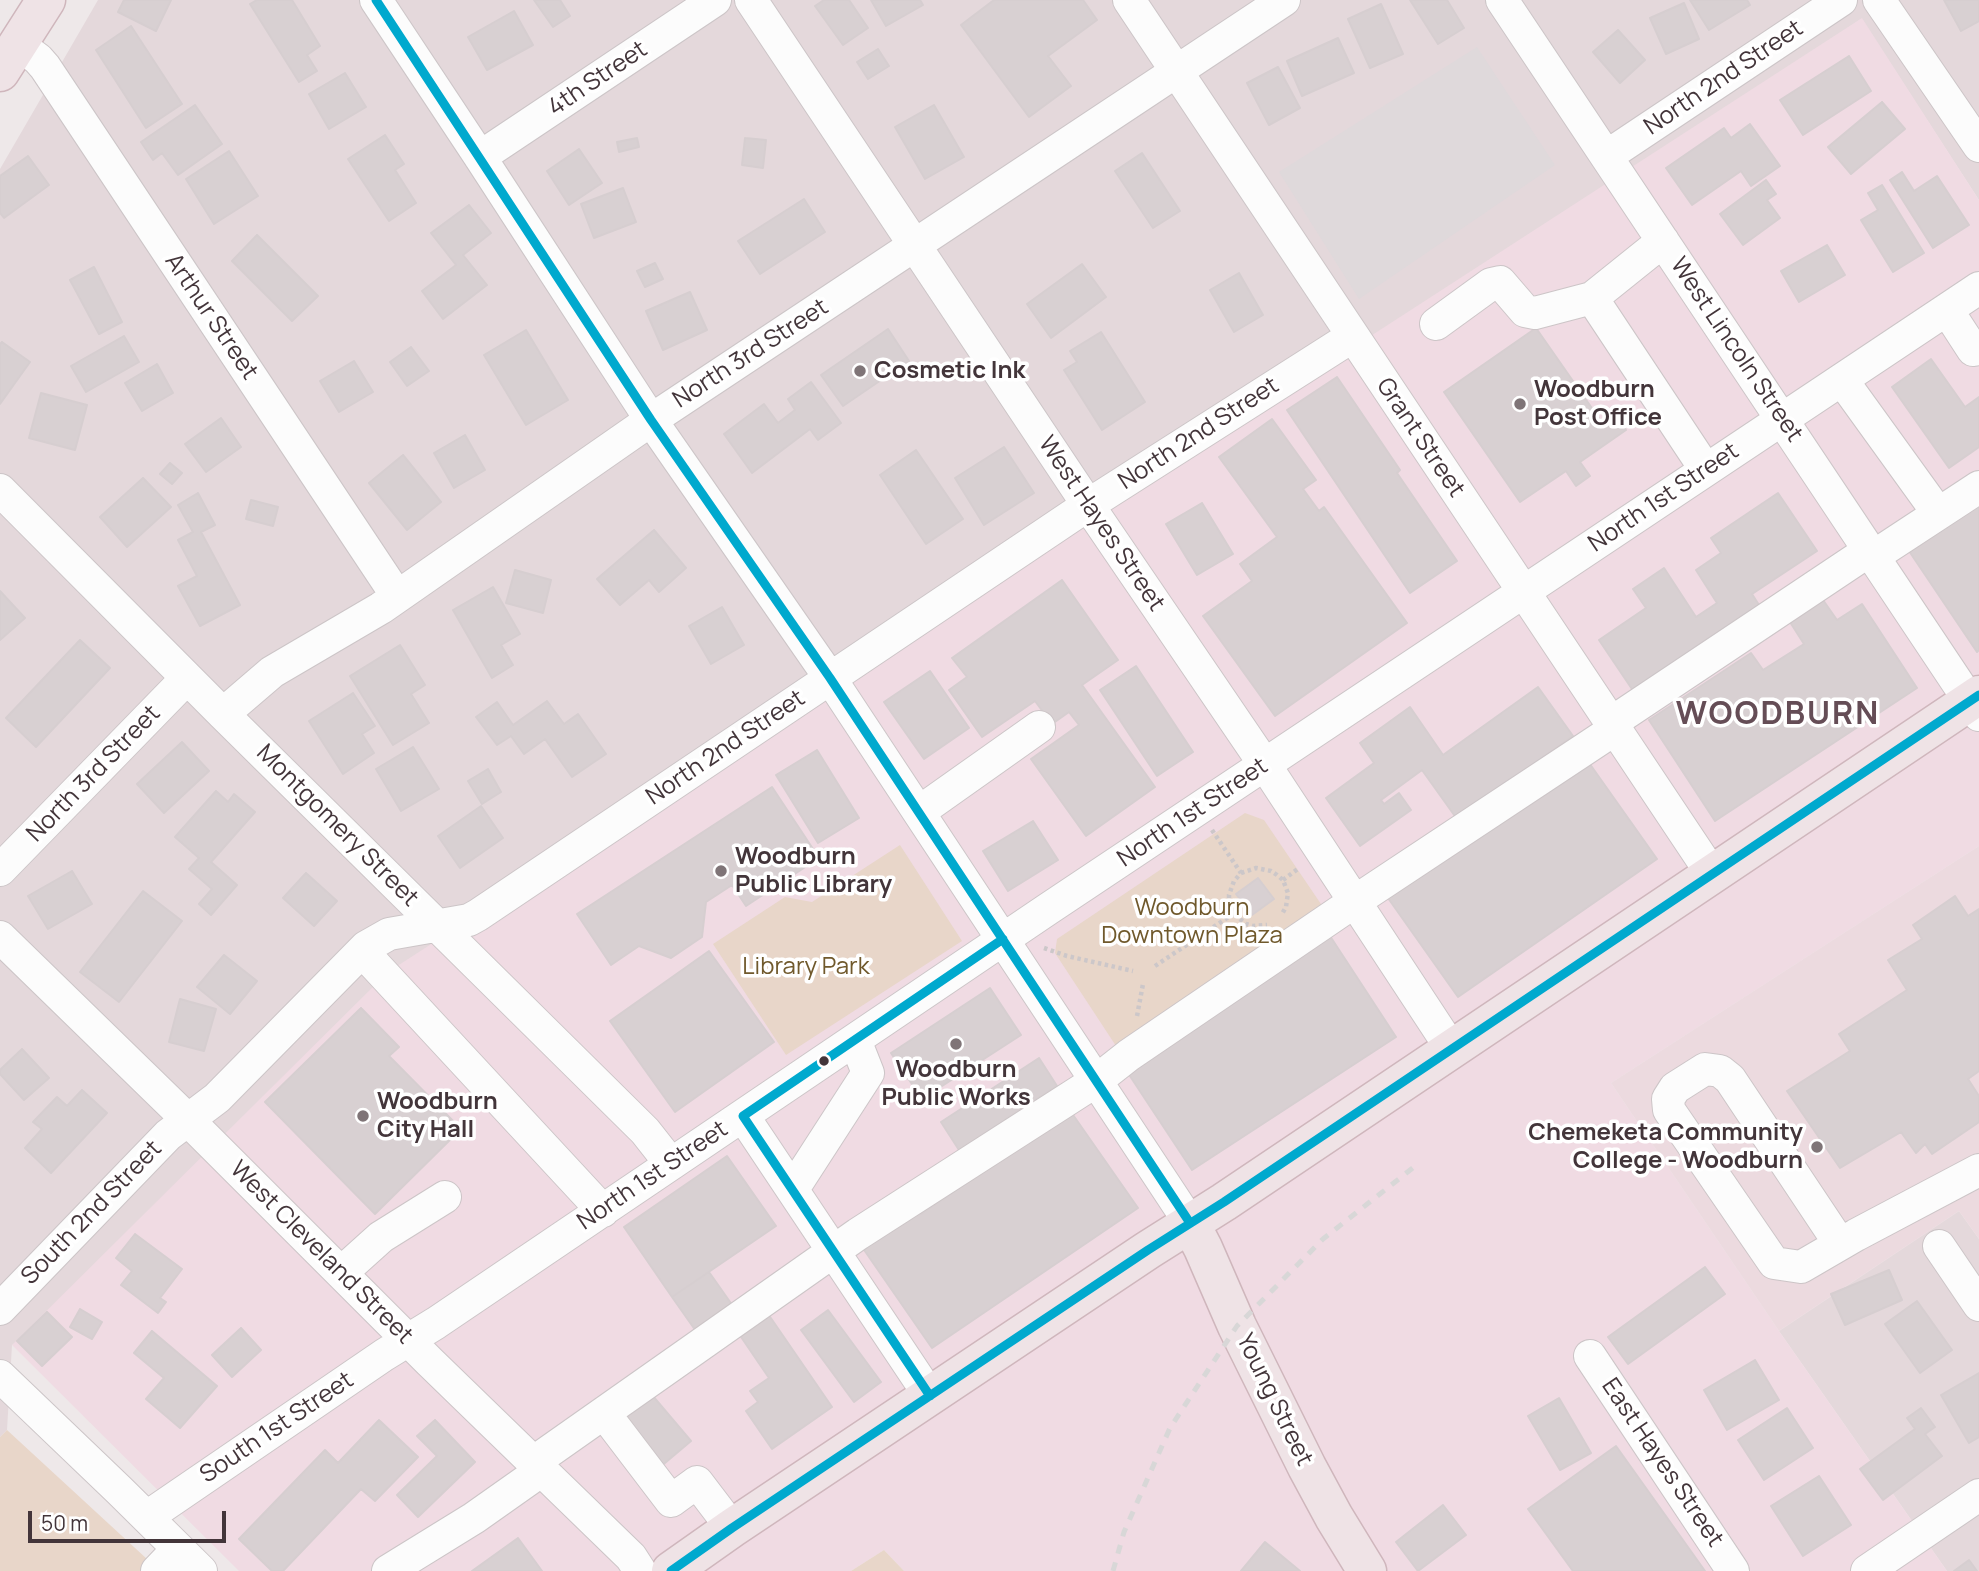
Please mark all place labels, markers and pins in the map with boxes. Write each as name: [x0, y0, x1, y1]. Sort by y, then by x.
place label: Cosmetic Ink: [874, 357, 1025, 385]
marker: Cosmetic Ink: [852, 363, 868, 379]
place label: Woodburn Post Office: [1534, 376, 1662, 432]
marker: Woodburn Post Office: [1512, 396, 1528, 412]
place label: Woodburn Public Library: [735, 843, 892, 899]
marker: Woodburn Public Library: [713, 863, 729, 879]
marker: Woodburn Public Works: [948, 1036, 964, 1052]
unlabelled marker: [817, 1054, 831, 1068]
place label: Woodburn Public Works: [881, 1056, 1031, 1112]
place label: Woodburn City Hall: [377, 1088, 498, 1144]
marker: Woodburn City Hall: [355, 1108, 371, 1124]
place label: Chemeketa Community College - Woodburn: [1528, 1119, 1803, 1175]
marker: Chemeketa Community College - Woodburn: [1809, 1139, 1825, 1155]

